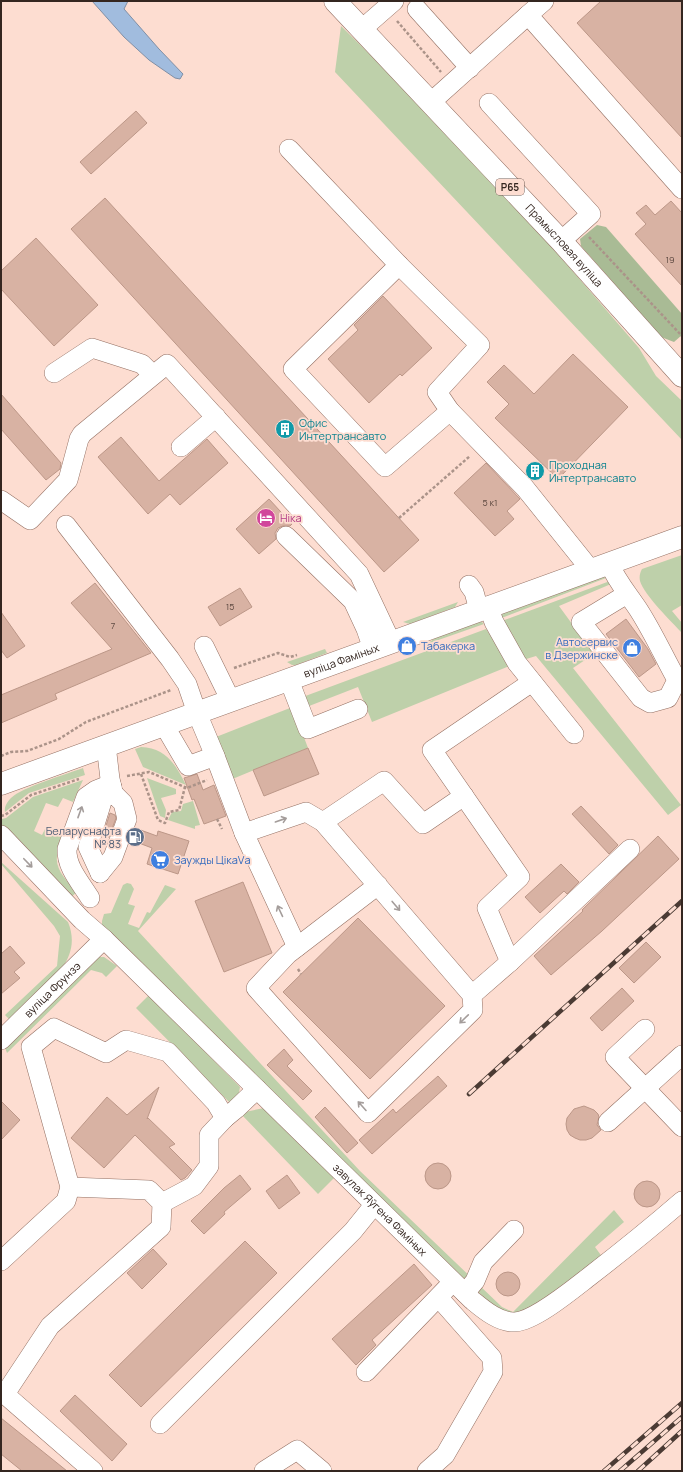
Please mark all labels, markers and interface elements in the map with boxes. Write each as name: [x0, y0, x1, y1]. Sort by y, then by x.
road number: Р65: [496, 179, 524, 195]
street label: Прамысловая вуліца: [523, 200, 606, 290]
house number: 19: [665, 253, 675, 266]
place label: Офис Интертрансавто: [299, 415, 387, 443]
building icon: Офис Интертрансавто: [274, 418, 296, 440]
place label: Проходная Интертрансавто: [549, 457, 637, 485]
building icon: Проходная Интертрансавто: [524, 460, 546, 482]
house number: 5 к1: [483, 496, 497, 509]
hotel icon: Ніка: [255, 507, 277, 529]
place label: Ніка: [280, 510, 302, 525]
house number: 15: [226, 600, 234, 613]
house number: 7: [111, 619, 116, 632]
place label: Автосервис в Дзержинске: [545, 634, 619, 662]
shop icon: Табакерка: [396, 635, 418, 657]
shop icon: Автосервис в Дзержинске: [621, 637, 643, 659]
place label: Табакерка: [421, 638, 475, 653]
street label: вуліца Фаміных: [301, 639, 381, 681]
one-way arrow: [77, 807, 85, 819]
one-way arrow: [274, 816, 287, 823]
place label: Беларуснафта № 83: [46, 823, 121, 851]
fuel station icon: Беларуснафта № 83: [124, 826, 146, 848]
supermarket icon: Заужды ЦікаVа: [149, 849, 171, 871]
place label: Заужды ЦікаVа: [174, 852, 251, 867]
one-way arrow: [23, 858, 33, 868]
one-way arrow: [392, 901, 401, 911]
one-way arrow: [276, 906, 283, 918]
street label: вуліца Фрунзэ: [21, 958, 84, 1020]
one-way arrow: [459, 1014, 469, 1024]
one-way arrow: [357, 1101, 366, 1111]
street label: завулак Яўгена Фаміных: [330, 1160, 431, 1259]

